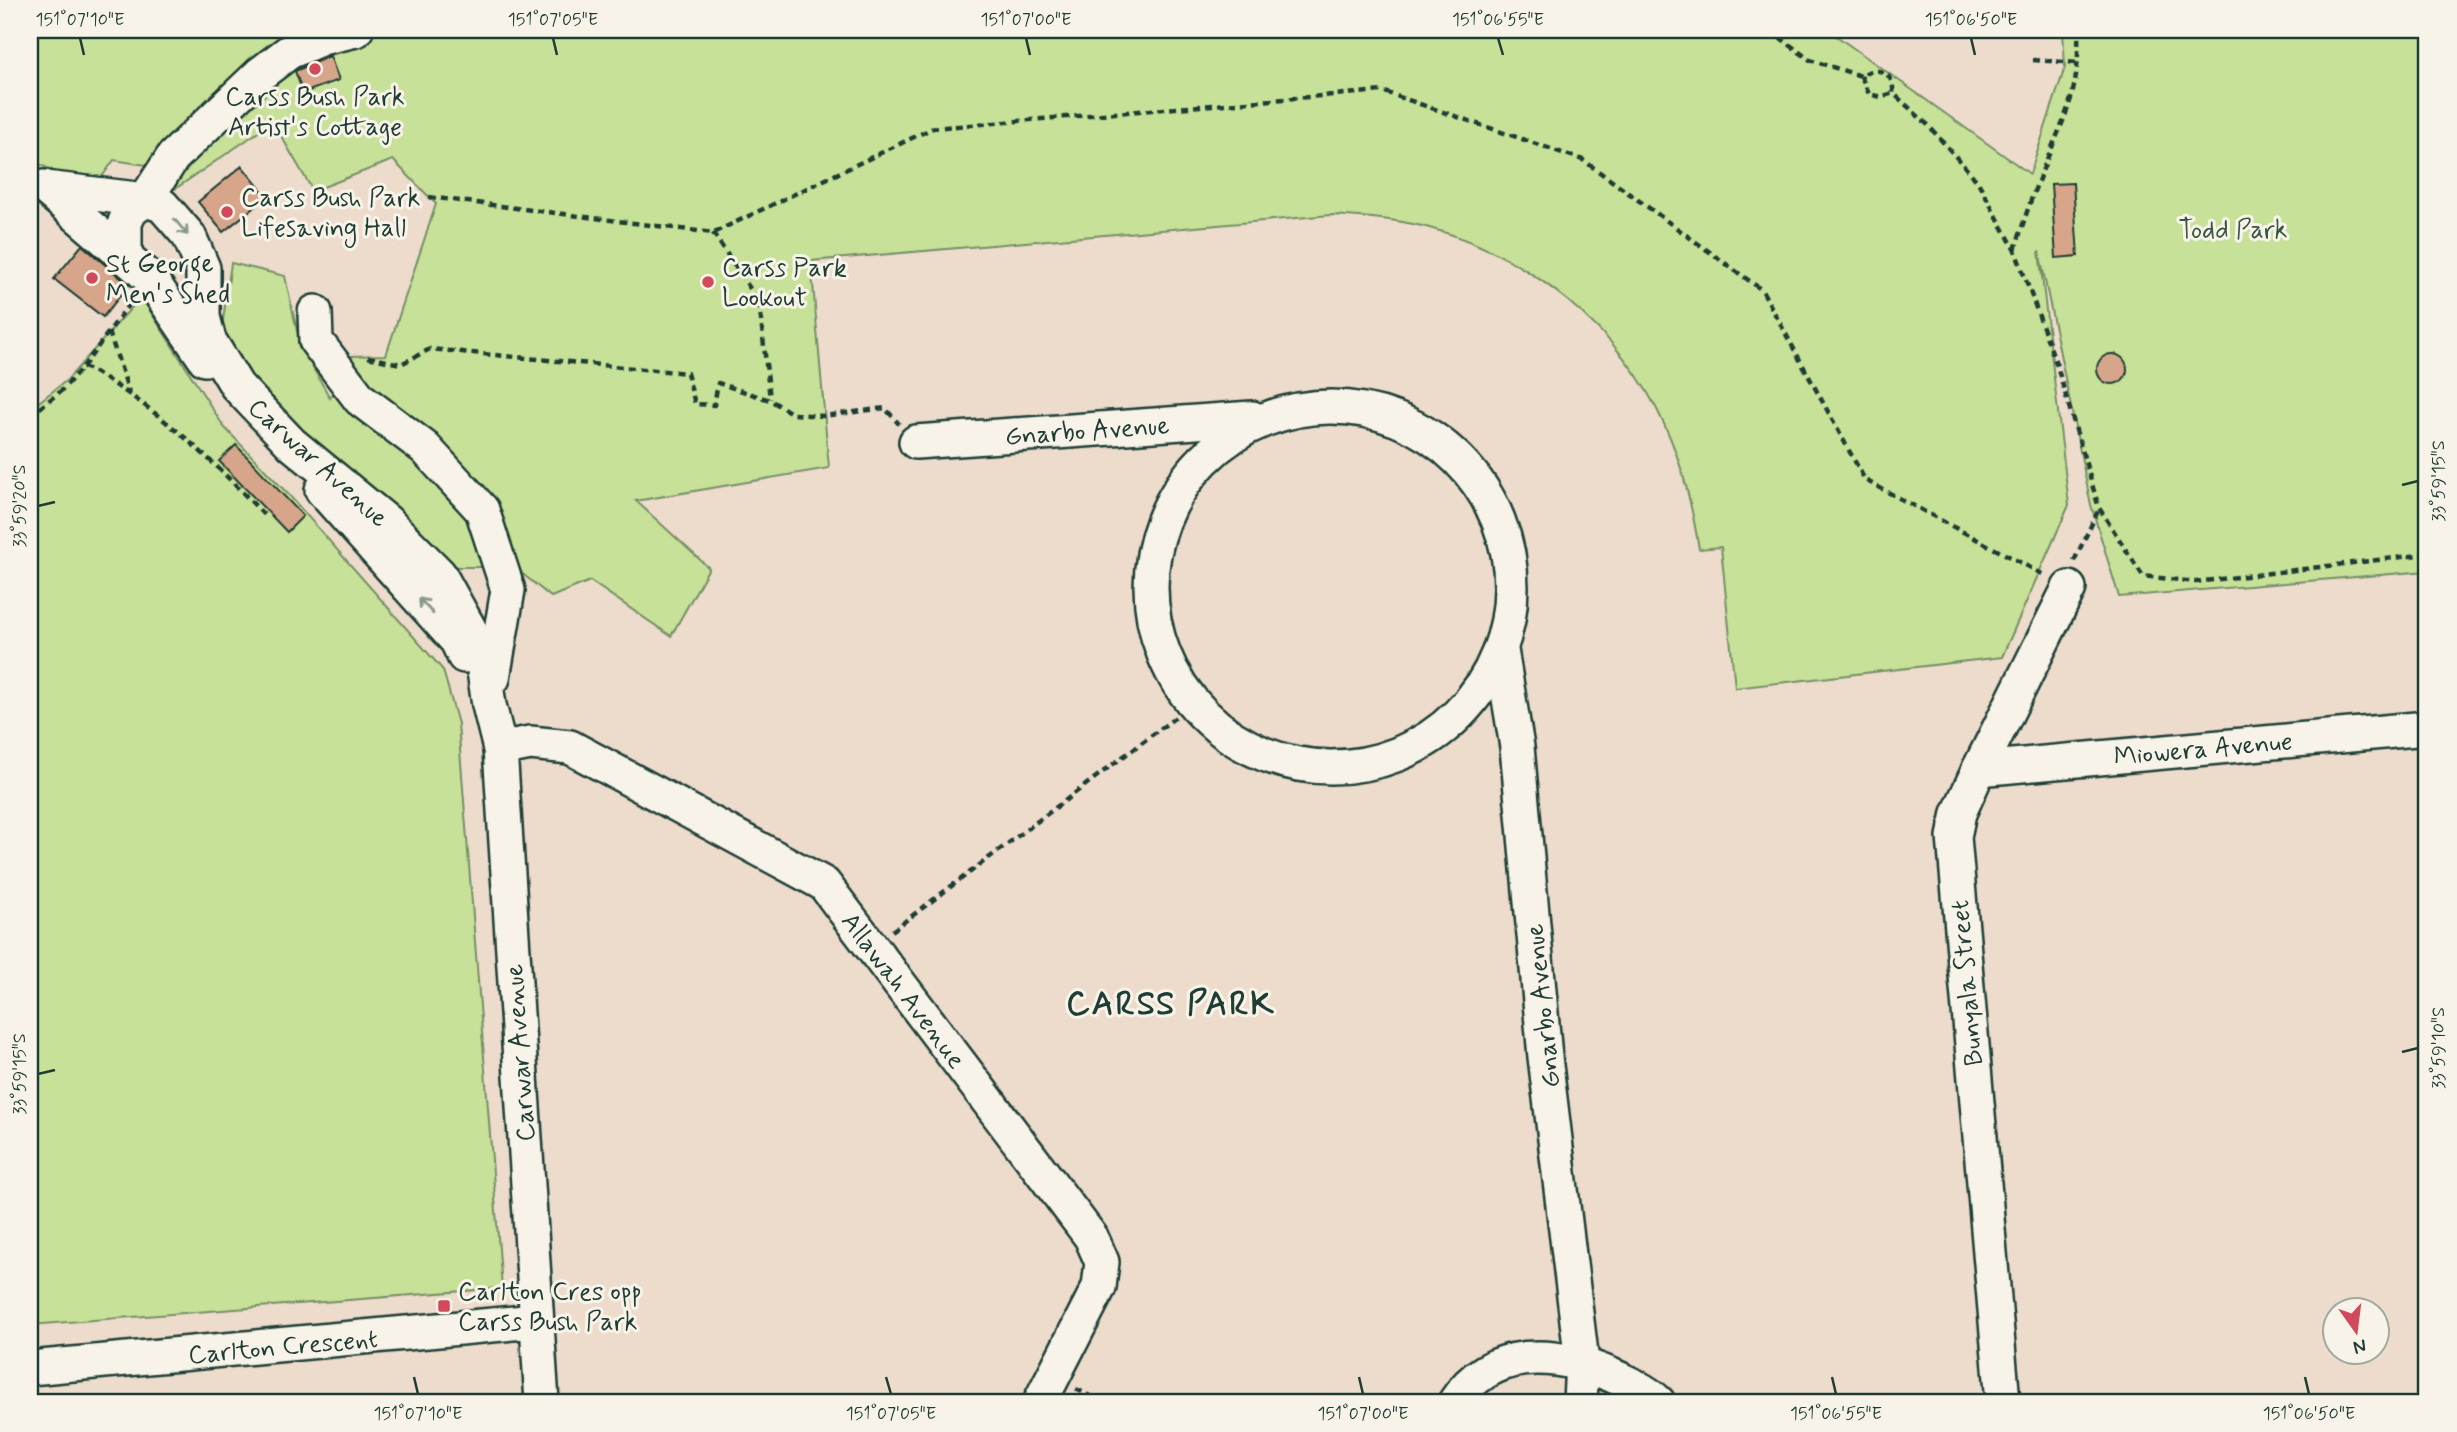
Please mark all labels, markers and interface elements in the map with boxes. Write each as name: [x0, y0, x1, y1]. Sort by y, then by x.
text: 151°07'10"E: [35, 8, 125, 32]
text: 151°07'05"E: [508, 8, 598, 32]
text: 151°07'00"E: [980, 8, 1072, 32]
text: 151°06'55"E: [1452, 8, 1544, 32]
text: 151°06'50"E: [1925, 8, 2017, 32]
marker: Carss Bush Park Artist's Cottage: [307, 61, 323, 77]
place label: Carss Bush Park Artist's Cottage: [225, 81, 405, 145]
place label: Carss Bush Park Lifesaving Hall: [241, 182, 420, 248]
marker: Carss Bush Park Lifesaving Hall: [219, 204, 235, 220]
park label: Todd Park: [2179, 214, 2288, 248]
one-way arrow: [173, 218, 189, 236]
place label: St George Men's Shed: [106, 248, 230, 312]
place label: Carss Park Lookout: [722, 252, 847, 316]
marker: St George Men's Shed: [84, 270, 100, 286]
marker: Carss Park Lookout: [700, 274, 716, 290]
street label: Carwar Avenue: [240, 391, 395, 536]
street label: Gnarbo Avenue: [1004, 409, 1171, 455]
text: 33°59'15"S: [2427, 440, 2451, 522]
text: 33°59'20"S: [8, 465, 32, 547]
one-way arrow: [418, 598, 434, 616]
street label: Miowera Avenue: [2112, 725, 2294, 775]
street label: Bunyala Street: [1944, 898, 1992, 1067]
street label: Allawah Avenue: [832, 906, 973, 1076]
street label: Gnarbo Avenue: [1518, 922, 1570, 1090]
street label: Carwar Avenue: [498, 963, 544, 1143]
district label: CARSS PARK: [1066, 983, 1276, 1027]
text: 33°59'10"S: [2427, 1007, 2451, 1089]
text: 33°59'15"S: [8, 1033, 32, 1115]
place label: Carlton Cres opp Carss Bush Park: [458, 1276, 642, 1340]
north arrow: [2320, 1296, 2390, 1366]
marker: Carlton Cres opp Carss Bush Park: [436, 1298, 452, 1314]
street label: Carlton Crescent: [187, 1323, 379, 1373]
text: N: [2351, 1332, 2369, 1360]
text: 151°07'10"E: [373, 1402, 463, 1426]
text: 151°07'05"E: [846, 1402, 936, 1426]
text: 151°07'00"E: [1317, 1402, 1409, 1426]
text: 151°06'55"E: [1790, 1402, 1882, 1426]
text: 151°06'50"E: [2263, 1402, 2355, 1426]

